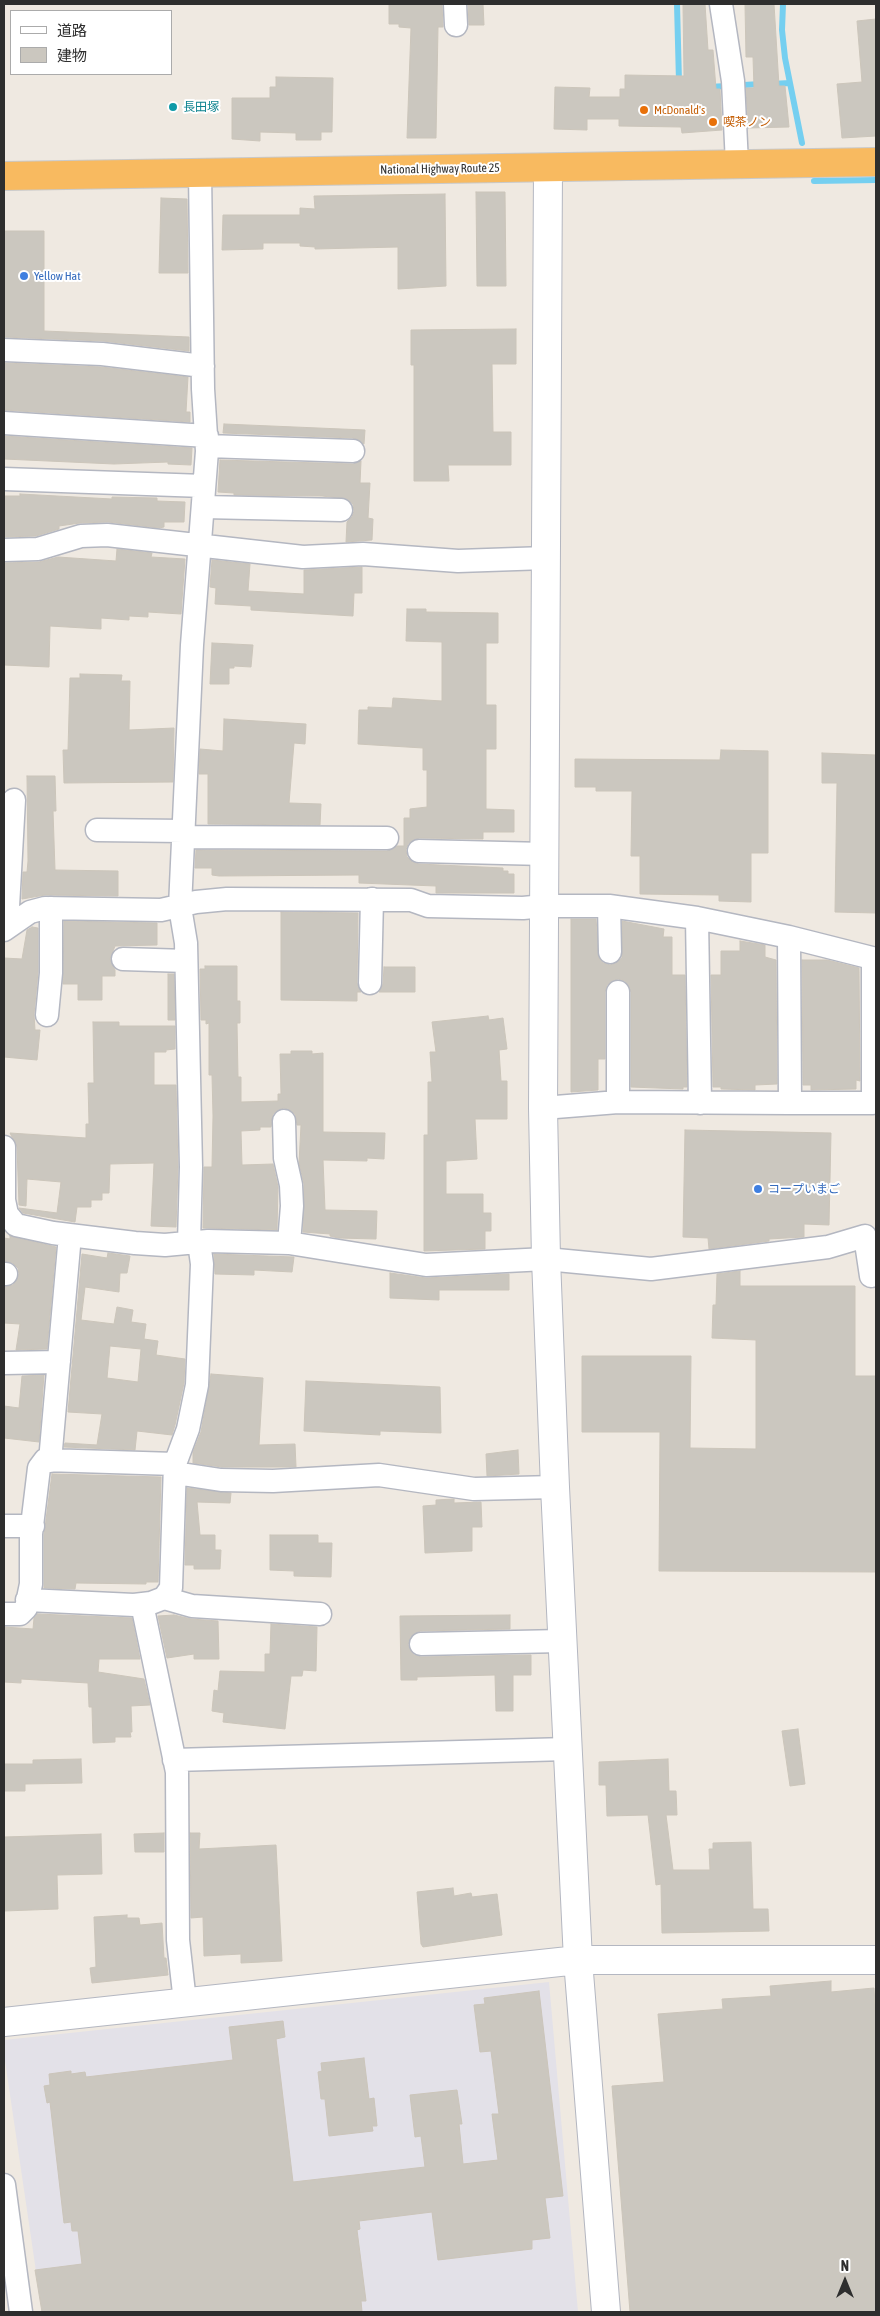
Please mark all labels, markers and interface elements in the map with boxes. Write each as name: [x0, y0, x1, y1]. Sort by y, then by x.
legend: [10, 10, 172, 75]
text: 道路: [57, 22, 87, 39]
text: 建物: [57, 47, 87, 64]
place label: 長田塚: [183, 100, 219, 114]
marker: 長田塚: [167, 101, 179, 113]
place label: McDonald's: [654, 103, 705, 117]
marker: McDonald's: [638, 104, 650, 116]
place label: 喫茶ノン: [723, 115, 771, 129]
marker: 喫茶ノン: [707, 116, 719, 128]
street label: National Highway Route 25: [380, 161, 500, 177]
place label: Yellow Hat: [34, 269, 81, 283]
marker: Yellow Hat: [18, 270, 30, 282]
place label: コープいまご: [768, 1182, 840, 1196]
marker: コープいまご: [752, 1183, 764, 1195]
north arrow: [820, 2256, 870, 2306]
text: N: [841, 2258, 849, 2274]

